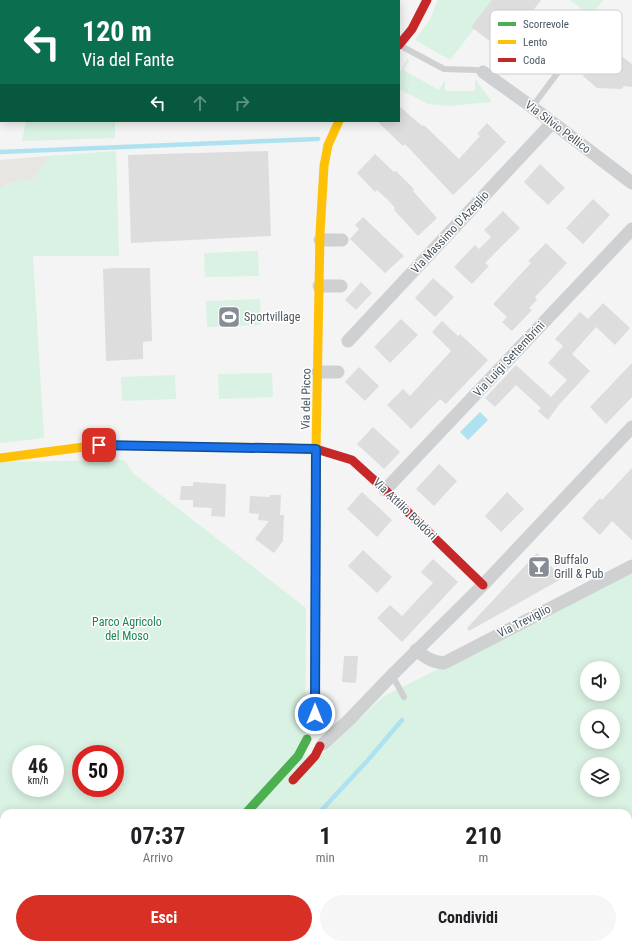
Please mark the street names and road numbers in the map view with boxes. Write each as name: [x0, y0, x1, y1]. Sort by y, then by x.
street label: Via Silvio Pellico: [522, 98, 594, 156]
street label: Via Massimo D'Azeglio: [408, 188, 492, 276]
street label: Via Luigi Settembrini: [470, 318, 548, 400]
street label: Via del Picco: [298, 368, 314, 430]
street label: Via Attilio Boldori: [370, 475, 440, 543]
street label: Via Treviglio: [495, 602, 553, 640]

